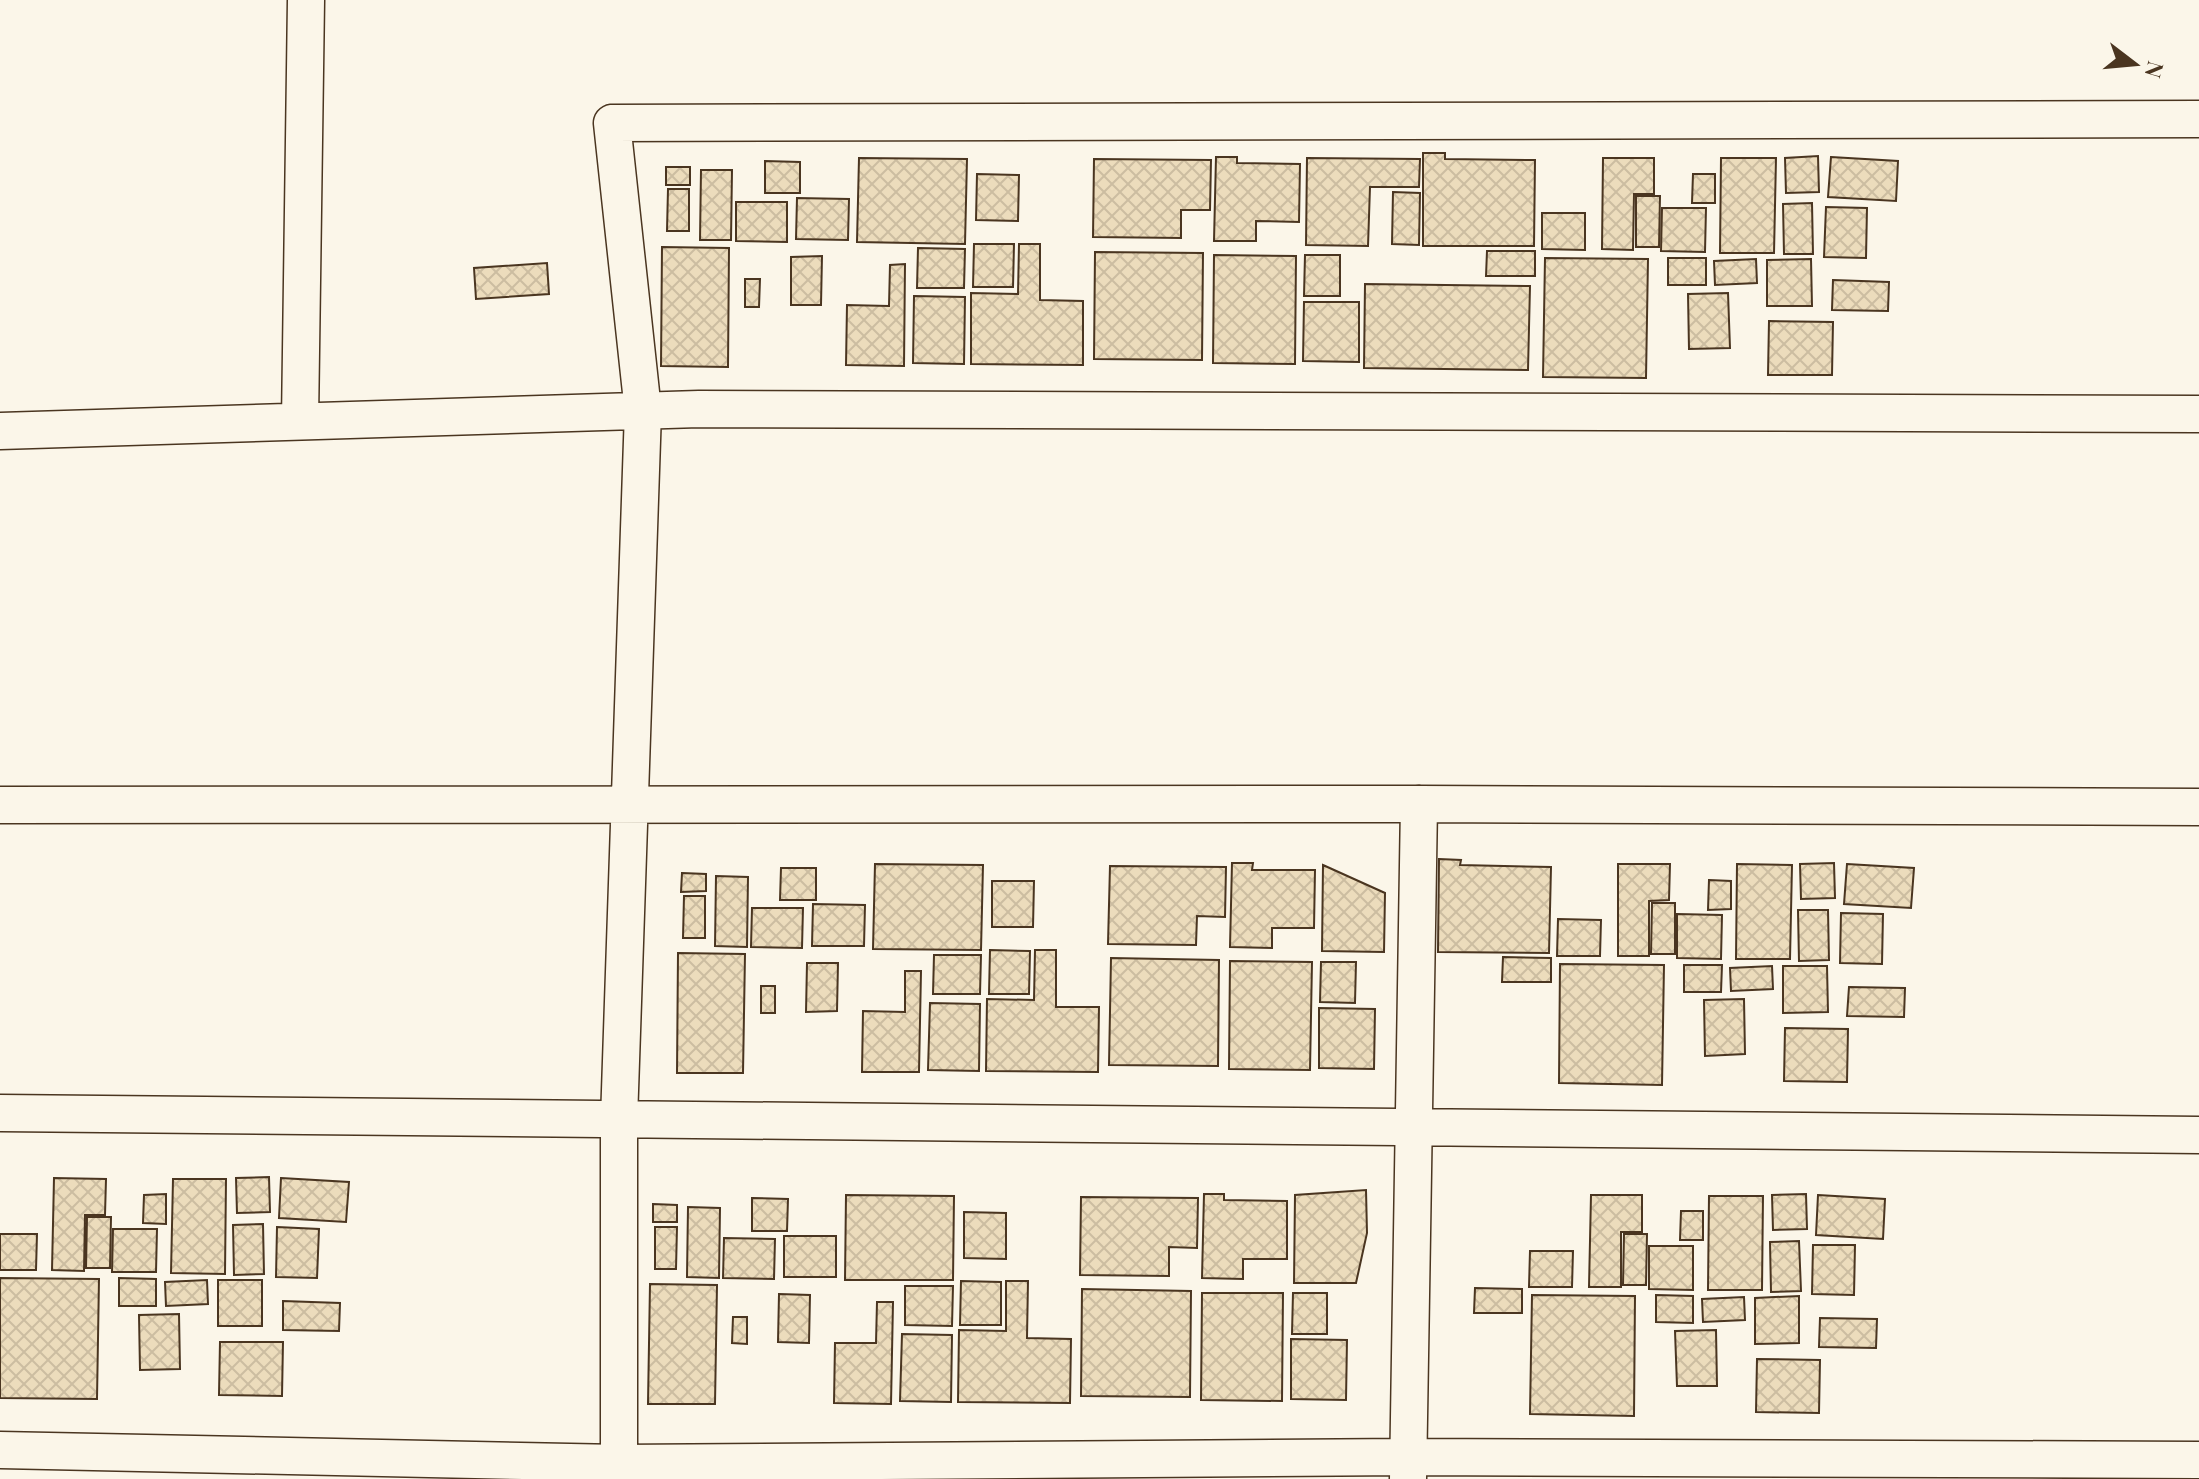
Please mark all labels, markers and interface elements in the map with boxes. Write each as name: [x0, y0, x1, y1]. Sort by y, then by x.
north arrow: [2095, 24, 2175, 104]
text: N: [2139, 58, 2172, 82]

